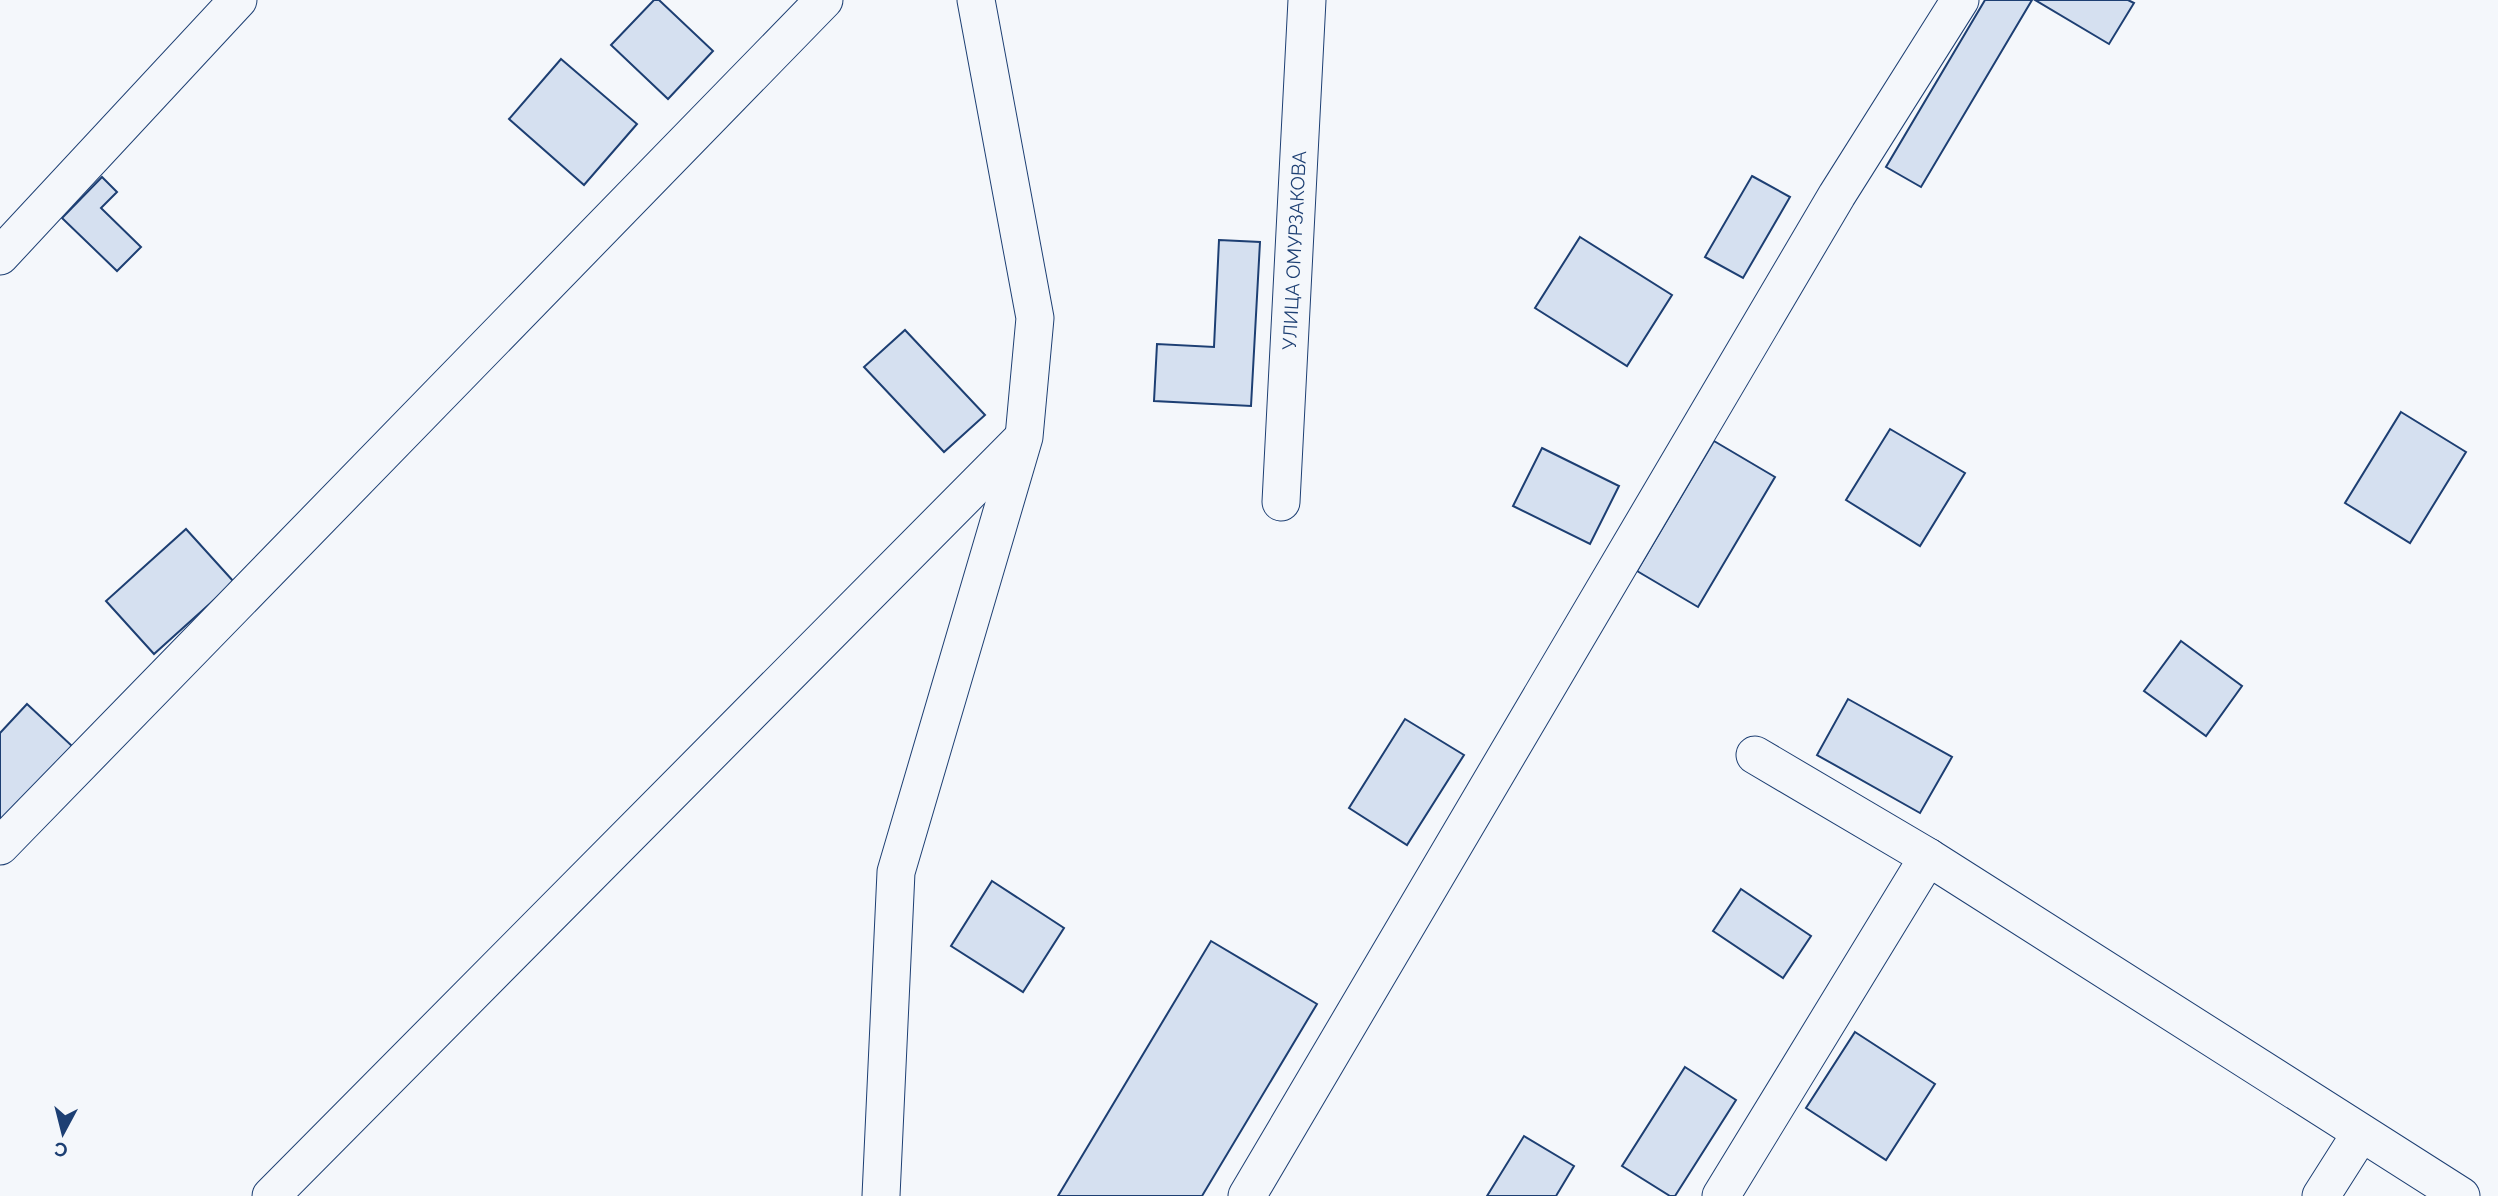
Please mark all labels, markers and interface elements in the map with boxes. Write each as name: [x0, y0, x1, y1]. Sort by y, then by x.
street label: УЛИЦА ОМУРЗАКОВА: [1278, 150, 1310, 350]
north arrow: [28, 1098, 98, 1168]
text: С: [53, 1138, 69, 1162]

